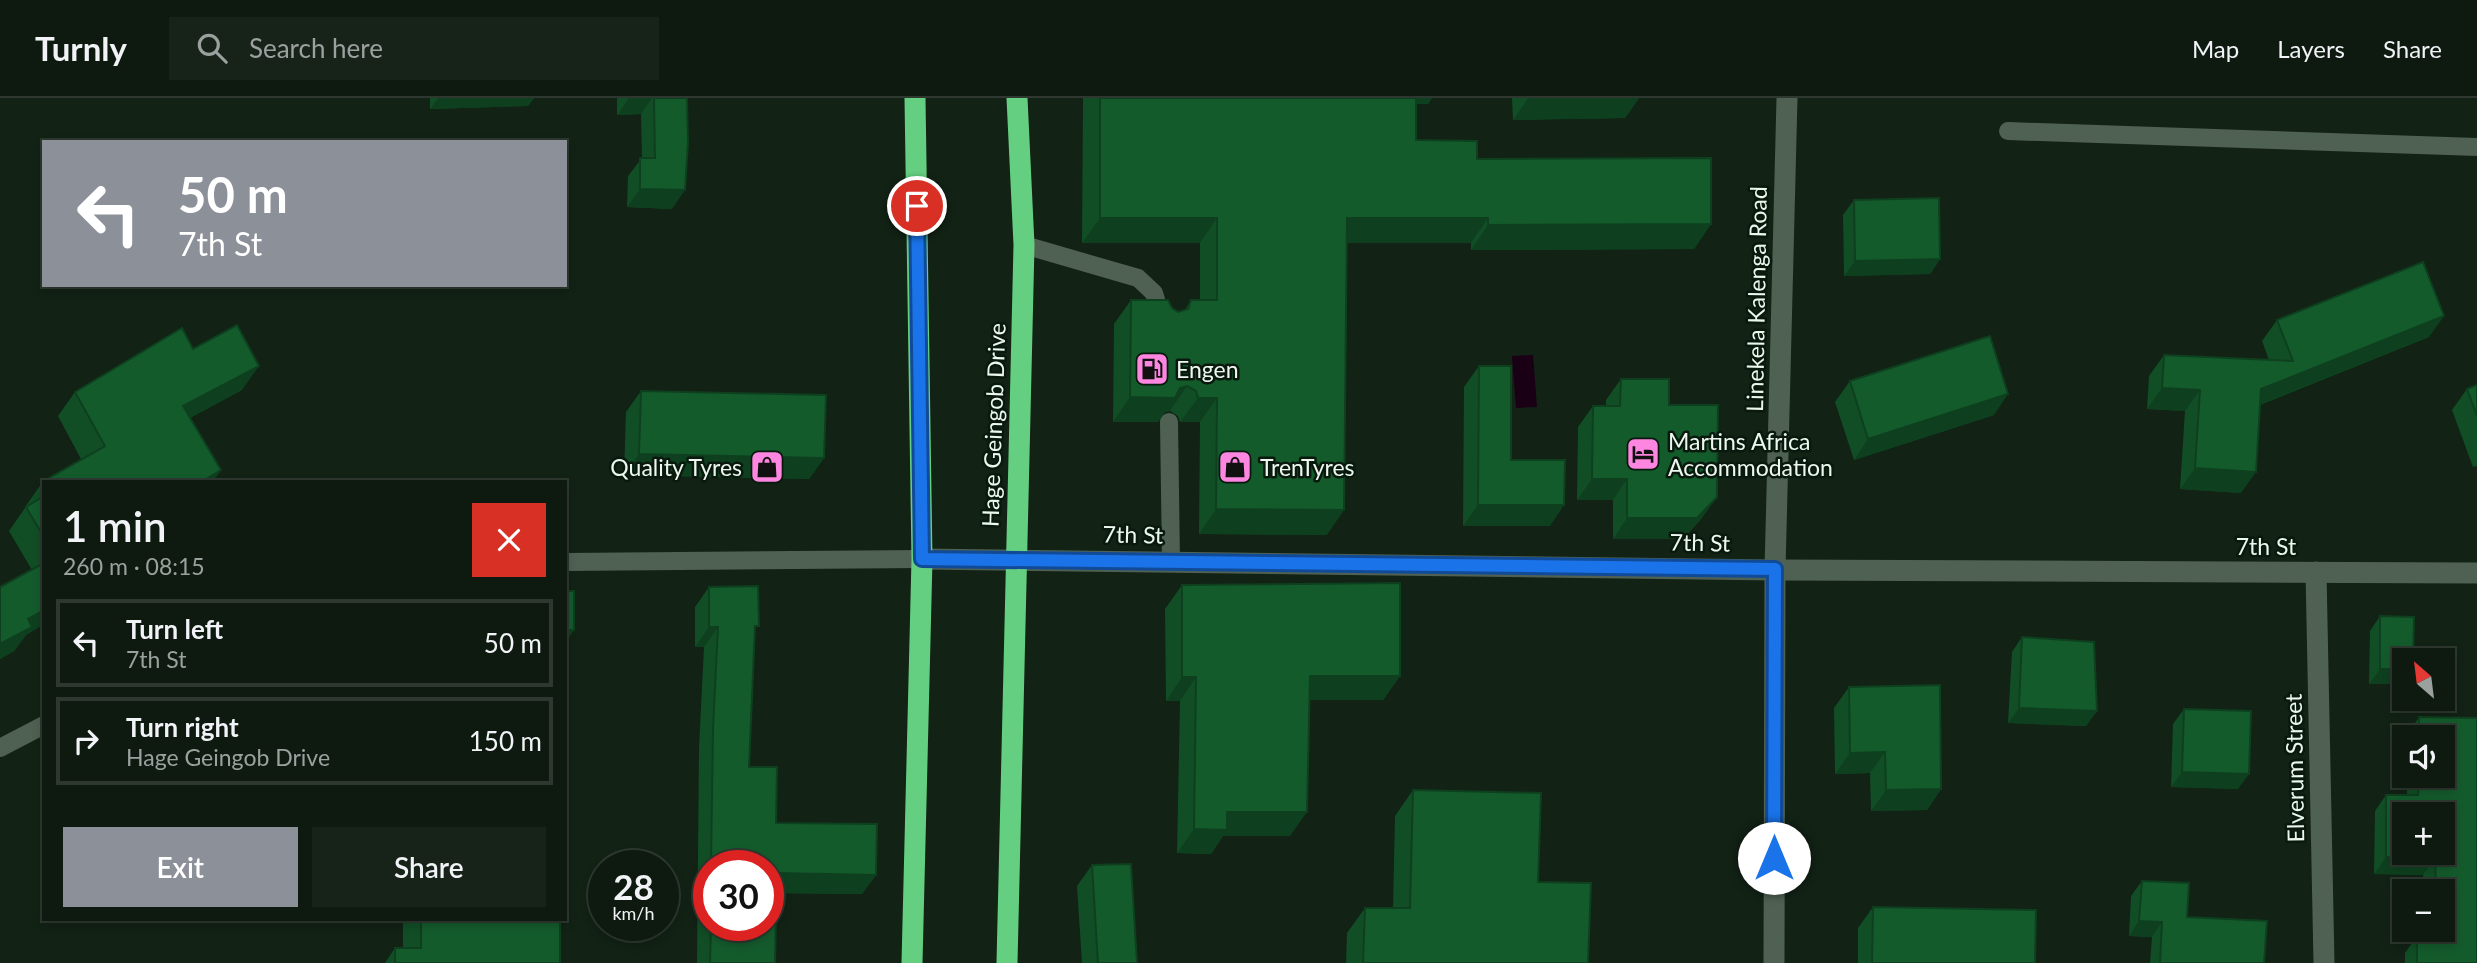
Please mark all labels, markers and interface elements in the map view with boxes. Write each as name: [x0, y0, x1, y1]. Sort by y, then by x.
search box: [169, 17, 659, 80]
text: Turnly: [35, 28, 127, 68]
icon: search: [193, 29, 231, 67]
text: Search here: [249, 32, 383, 64]
text: Map: [2192, 34, 2239, 63]
text: Layers: [2277, 34, 2345, 63]
text: Share: [2383, 34, 2442, 63]
text: 50 m: [178, 165, 288, 223]
icon: left: [63, 168, 154, 259]
pin: [887, 176, 947, 236]
street label: Linekela Kalenga Road: [1740, 186, 1772, 412]
icon: arrive: [898, 187, 936, 225]
text: 7th St: [178, 224, 262, 263]
street label: Hage Geingob Drive: [975, 323, 1011, 527]
fuel station icon: Engen: [1133, 350, 1171, 388]
place label: Engen: [1176, 355, 1239, 383]
place label: Martins Africa Accommodation: [1668, 427, 1833, 481]
hotel icon: Martins Africa Accommodation: [1624, 435, 1662, 473]
shop icon: Quality Tyres: [748, 448, 786, 486]
shop icon: TrenTyres: [1216, 448, 1254, 486]
place label: Quality Tyres: [610, 453, 742, 481]
place label: TrenTyres: [1260, 453, 1355, 481]
text: 1 min: [63, 501, 167, 551]
button: close: [472, 503, 546, 577]
street label: 7th St: [1103, 519, 1164, 549]
street label: 7th St: [1670, 527, 1731, 557]
street label: 7th St: [2236, 532, 2297, 560]
text: 260 m · 08:15: [63, 552, 205, 580]
text: Turn left: [126, 613, 223, 645]
icon: left: [67, 624, 105, 662]
text: 50 m: [484, 627, 542, 659]
text: 7th St: [126, 645, 187, 673]
north arrow: [2392, 648, 2455, 710]
map controls: [2392, 648, 2455, 942]
street label: Elverum Street: [2279, 693, 2309, 843]
text: Turn right: [126, 711, 239, 743]
icon: right: [67, 722, 105, 760]
text: 150 m: [469, 725, 542, 757]
button: sound: [2392, 725, 2455, 788]
text: Hage Geingob Drive: [126, 743, 330, 771]
button: +: [2392, 802, 2455, 865]
position arrow: [1737, 821, 1811, 895]
button: Exit: [63, 827, 298, 907]
button: Share: [312, 827, 546, 907]
speed limit sign: 30: [693, 850, 784, 941]
text: 28: [613, 865, 654, 907]
button: −: [2392, 879, 2455, 942]
text: km/h: [612, 902, 655, 924]

